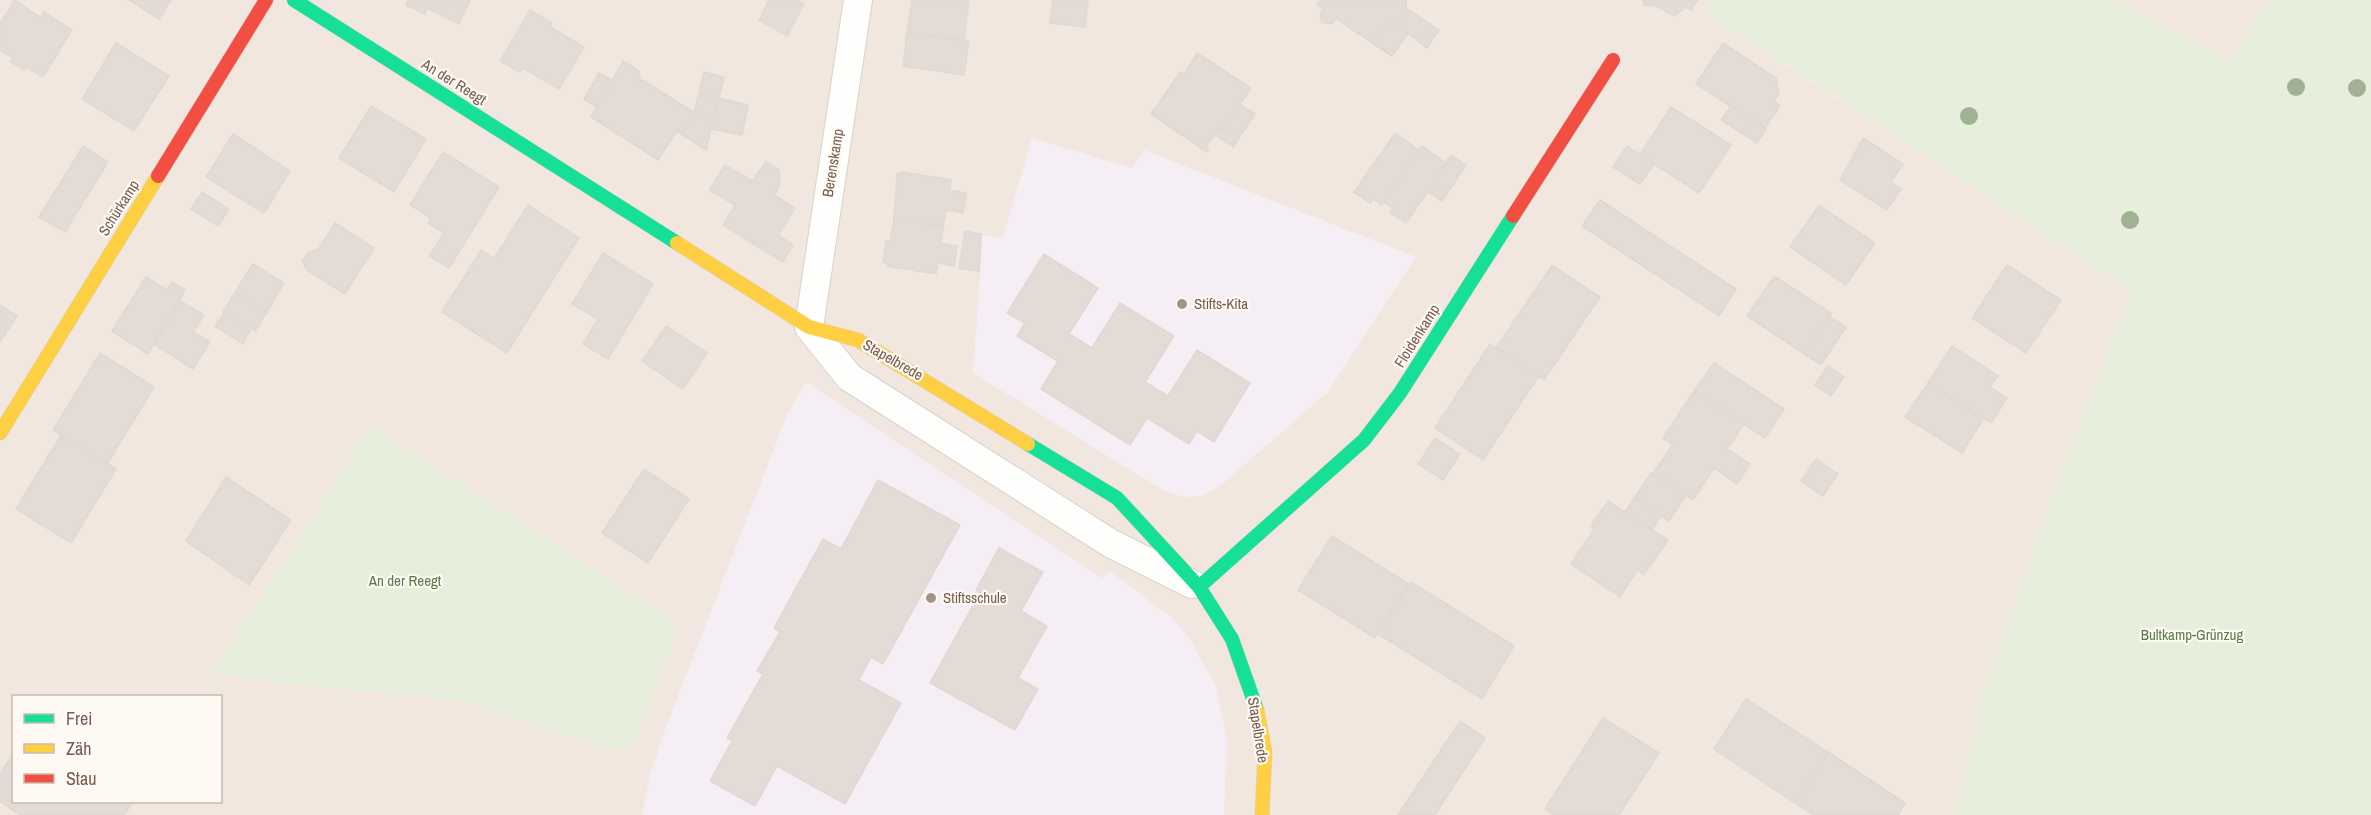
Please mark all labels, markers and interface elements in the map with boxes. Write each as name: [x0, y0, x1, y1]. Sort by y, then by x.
street label: An der Reegt: [417, 53, 491, 110]
street label: Berenskamp: [817, 127, 848, 199]
street label: Schürkamp: [93, 176, 144, 240]
place label: Stifts-Kita: [1194, 293, 1248, 314]
marker: Stifts-Kita: [1175, 297, 1189, 311]
street label: Floidenkamp: [1389, 300, 1444, 371]
street label: Stapelbrede: [859, 334, 927, 385]
park label: An der Reegt: [368, 570, 442, 591]
place label: Stiftsschule: [943, 587, 1007, 608]
marker: Stiftsschule: [924, 591, 938, 605]
park label: Bultkamp-Grünzug: [2141, 624, 2243, 645]
legend: [12, 695, 222, 803]
street label: Stapelbrede: [1243, 696, 1274, 764]
text: Frei: [66, 706, 92, 731]
text: Zäh: [66, 736, 91, 761]
text: Stau: [66, 766, 96, 791]

